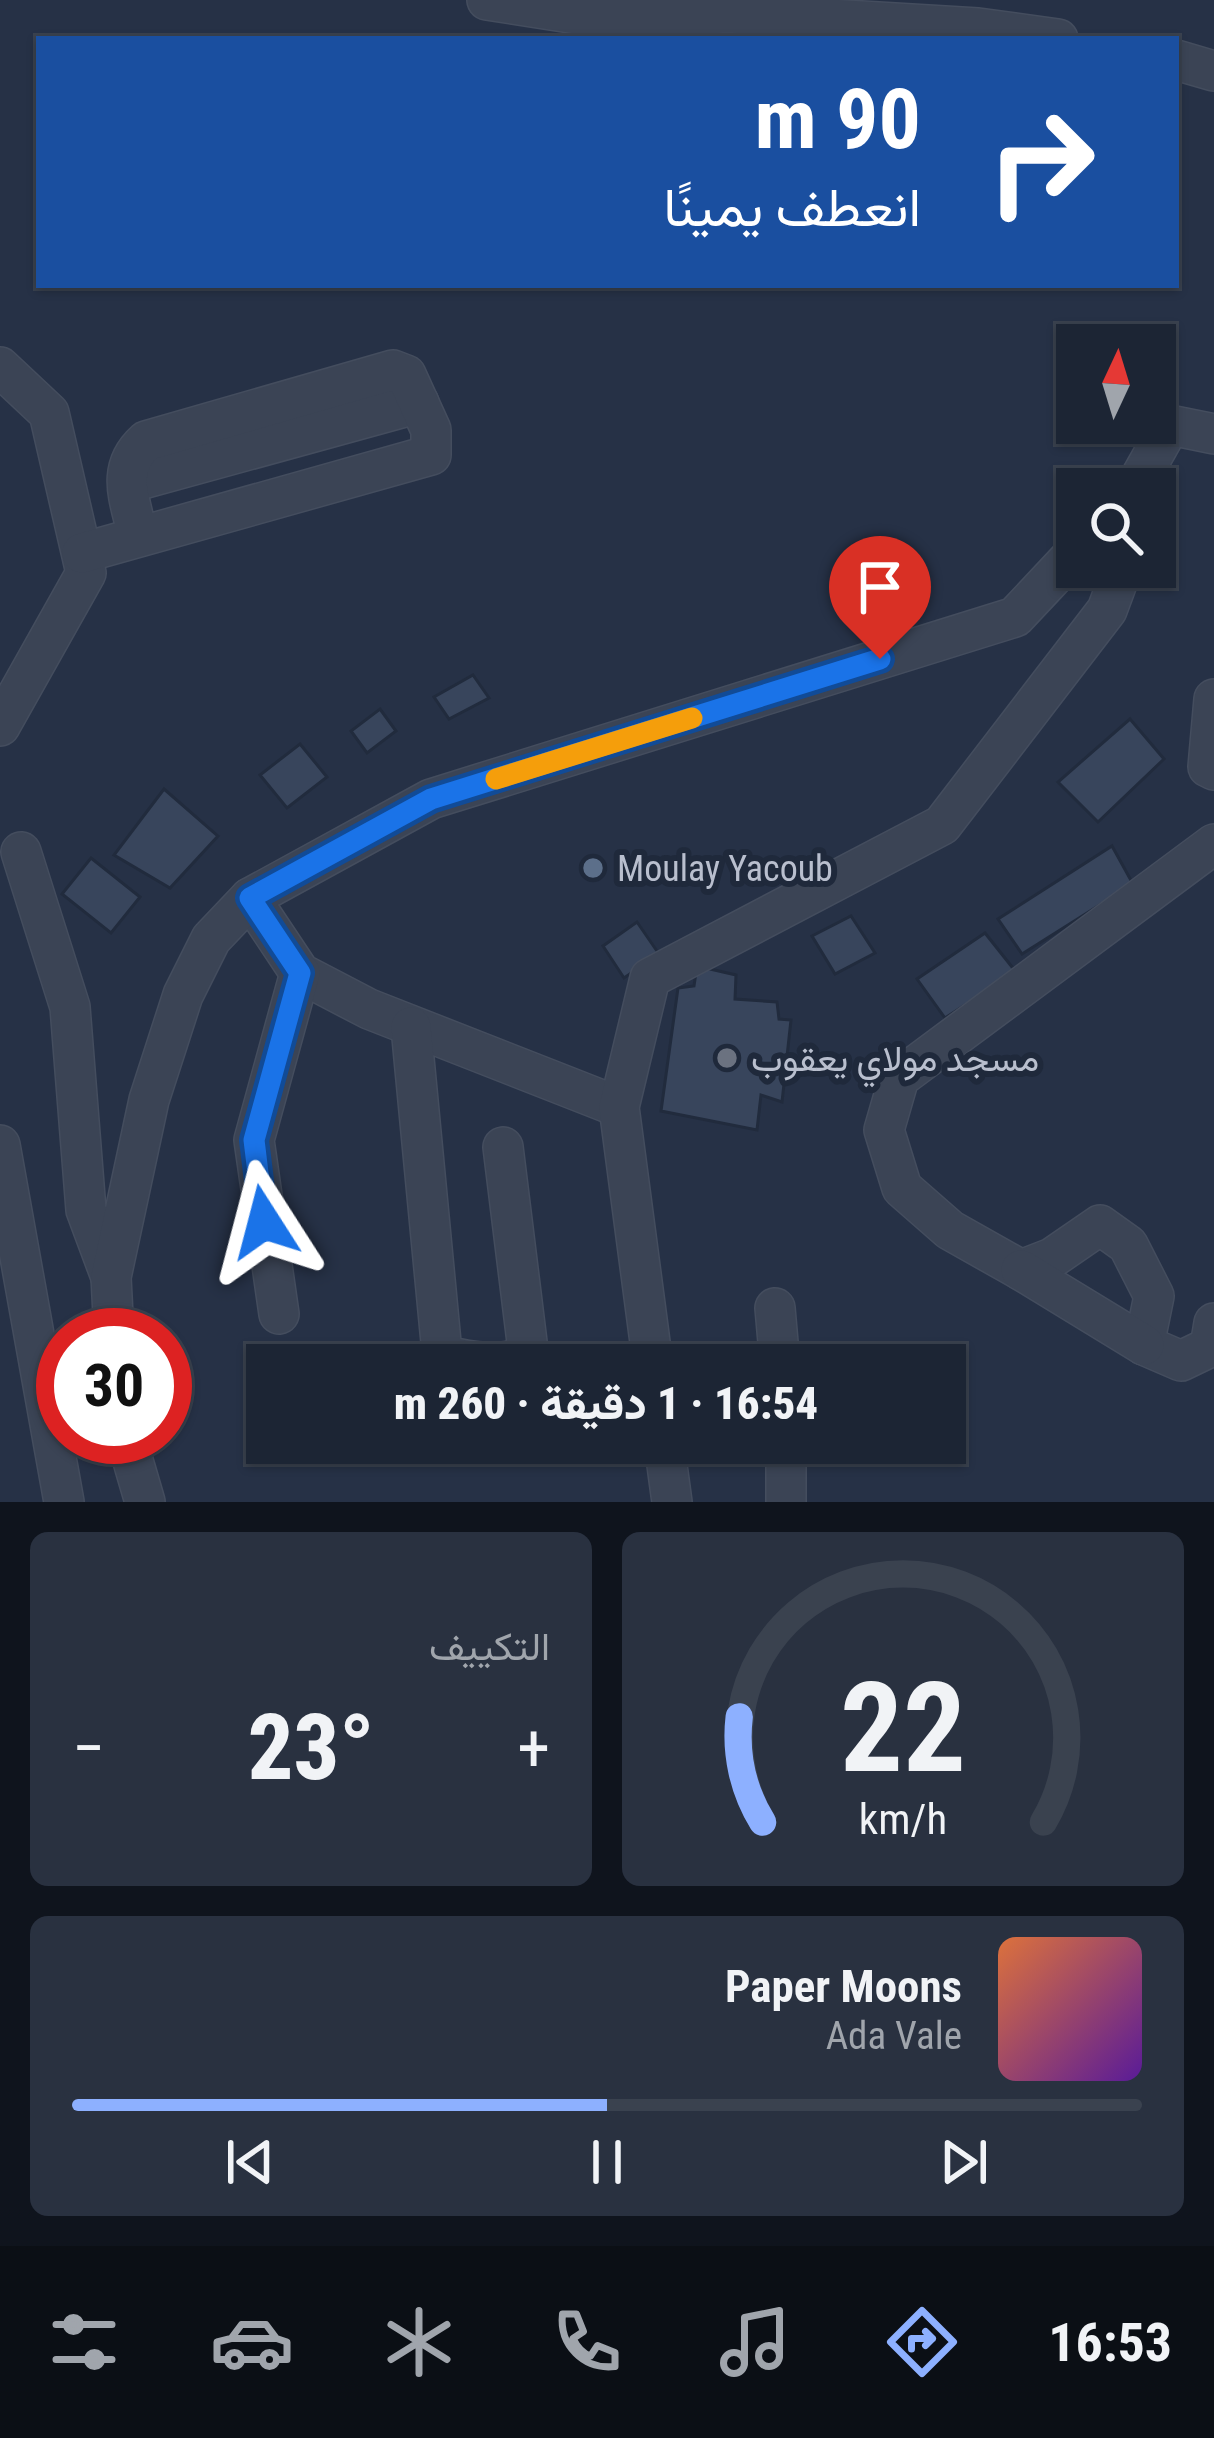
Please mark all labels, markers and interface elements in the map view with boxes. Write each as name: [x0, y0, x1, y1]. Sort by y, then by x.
text: 90 m: [754, 70, 921, 169]
icon: right: [963, 84, 1119, 240]
text: انعطف يمينًا: [663, 176, 921, 239]
north arrow: [1056, 324, 1176, 444]
map controls: [1056, 324, 1176, 588]
button: search: [1056, 468, 1176, 588]
pin: [829, 536, 931, 659]
icon: arrive: [847, 554, 913, 620]
place label: Moulay Yacoub: [617, 848, 833, 890]
marker: Moulay Yacoub: [580, 855, 606, 881]
place label: مسجد مولاي يعقوب: [751, 1038, 1039, 1088]
marker: مسجد مولاي يعقوب: [714, 1045, 740, 1071]
position arrow: [201, 1159, 327, 1285]
speed limit sign: 30: [36, 1308, 192, 1464]
text: 16:54 · 1 دقيقة · 260 m: [394, 1377, 818, 1430]
text: التكييف: [429, 1624, 550, 1670]
text: 22: [840, 1655, 966, 1801]
text: 23°: [248, 1696, 375, 1801]
text: −: [72, 1710, 105, 1787]
text: +: [517, 1710, 550, 1787]
text: km/h: [859, 1794, 947, 1844]
text: Paper Moons: [725, 1960, 962, 2013]
text: Ada Vale: [826, 2013, 962, 2059]
icon: previous: [217, 2129, 283, 2195]
icon: pause: [574, 2129, 640, 2195]
icon: next: [931, 2129, 997, 2195]
icon: filters: [42, 2300, 126, 2384]
icon: car: [210, 2300, 294, 2384]
icon: climate: [377, 2300, 461, 2384]
icon: phone: [545, 2300, 629, 2384]
icon: music: [713, 2300, 797, 2384]
icon: directions: [880, 2300, 964, 2384]
text: 16:53: [1048, 2311, 1172, 2374]

